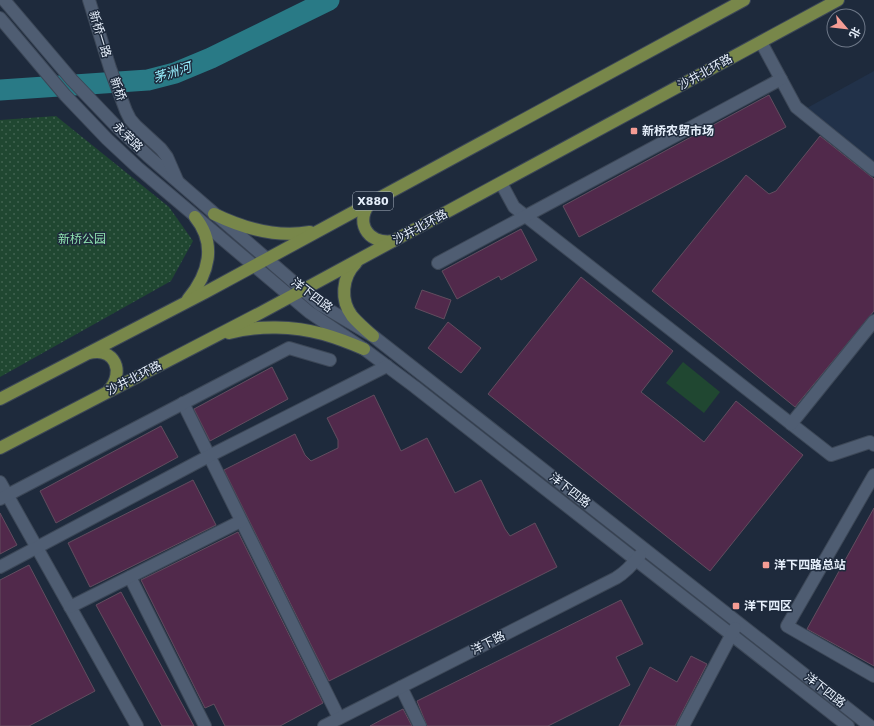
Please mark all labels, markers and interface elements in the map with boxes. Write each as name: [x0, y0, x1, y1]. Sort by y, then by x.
north arrow: [826, 8, 866, 48]
street label: 新桥一路: [86, 9, 114, 59]
text: 北: [846, 25, 863, 40]
street label: 沙井北环路: [675, 51, 735, 93]
water label: 茅洲河: [151, 58, 196, 86]
street label: 新桥: [107, 75, 129, 103]
street label: 永荣路: [110, 119, 146, 155]
place label: 新桥农贸市场: [642, 124, 714, 138]
marker: 新桥农贸市场: [629, 126, 639, 136]
road number: X880: [353, 192, 393, 210]
street label: 沙井北环路: [390, 207, 450, 247]
park label: 新桥公园: [58, 232, 106, 246]
street label: 洋下四路: [289, 275, 335, 315]
street label: 沙井北环路: [104, 358, 164, 398]
street label: 洋下四路: [547, 470, 593, 510]
place label: 洋下四路总站: [774, 558, 846, 572]
marker: 洋下四路总站: [761, 560, 771, 570]
place label: 洋下四区: [744, 599, 792, 613]
marker: 洋下四区: [731, 601, 741, 611]
street label: 洋下路: [469, 629, 507, 657]
street label: 洋下四路: [802, 670, 848, 710]

